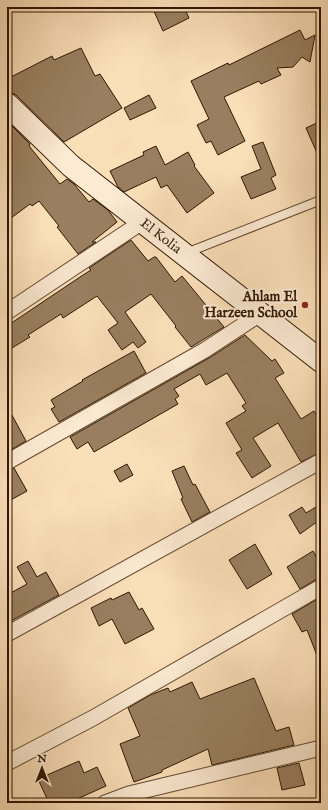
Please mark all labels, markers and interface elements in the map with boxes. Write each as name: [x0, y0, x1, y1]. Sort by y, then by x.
street label: El Kolia: [136, 214, 186, 258]
place label: Ahlam El Harzeen School: [204, 288, 298, 322]
marker: Ahlam El Harzeen School: [300, 300, 310, 310]
north arrow: [22, 748, 62, 788]
text: N: [36, 752, 47, 766]

